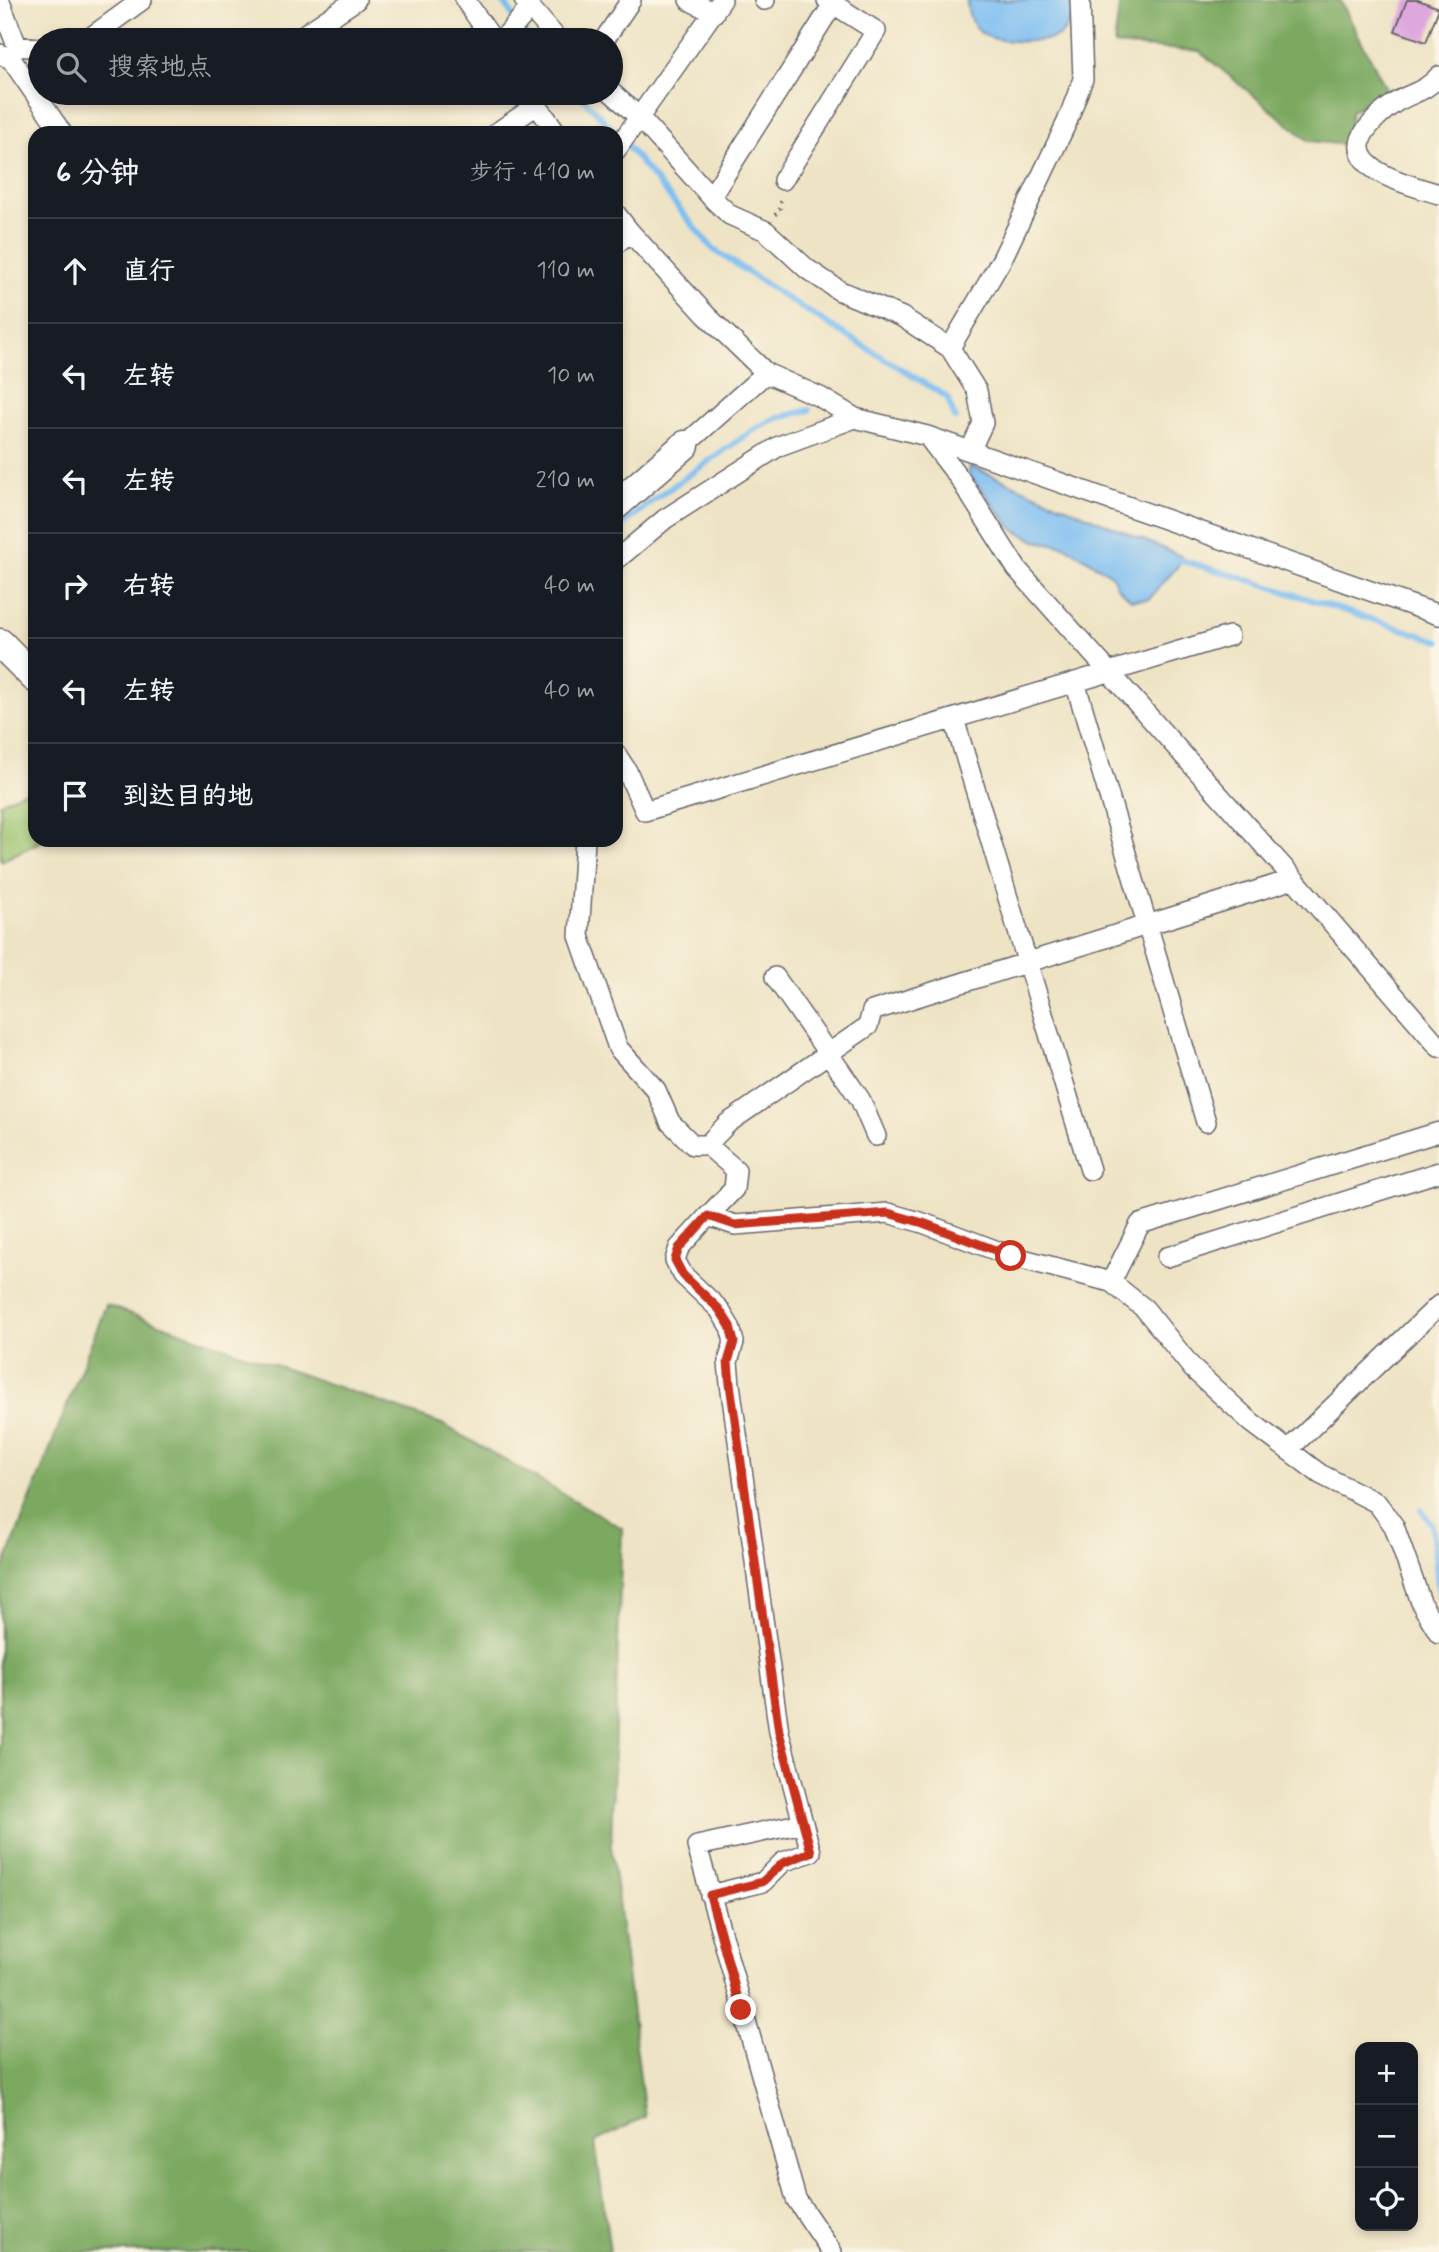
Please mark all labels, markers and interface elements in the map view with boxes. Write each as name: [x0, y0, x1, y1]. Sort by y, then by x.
search box: [28, 28, 623, 105]
icon: search: [52, 48, 90, 86]
text: 搜索地点: [108, 51, 212, 85]
text: 6 分钟: [56, 154, 139, 193]
text: 步行 · 410 m: [470, 158, 595, 188]
icon: ahead: [56, 252, 94, 290]
text: 直行: [123, 255, 175, 289]
text: 110 m: [536, 256, 595, 286]
icon: left: [56, 357, 94, 395]
text: 左转: [123, 360, 175, 394]
text: 10 m: [547, 361, 595, 391]
icon: left: [56, 462, 94, 500]
text: 左转: [123, 465, 175, 499]
text: 210 m: [535, 466, 595, 496]
icon: right: [56, 567, 94, 605]
text: 右转: [123, 570, 175, 604]
text: 40 m: [544, 571, 595, 601]
icon: left: [56, 672, 94, 710]
text: 左转: [123, 675, 175, 709]
text: 40 m: [544, 676, 595, 706]
icon: arrive: [56, 777, 94, 815]
text: 到达目的地: [123, 780, 253, 814]
route start: [995, 1240, 1026, 1271]
route end: [725, 1994, 756, 2025]
map controls: [1355, 2042, 1418, 2231]
button: +: [1355, 2042, 1418, 2105]
button: −: [1355, 2105, 1418, 2168]
button: locate: [1355, 2168, 1418, 2231]

